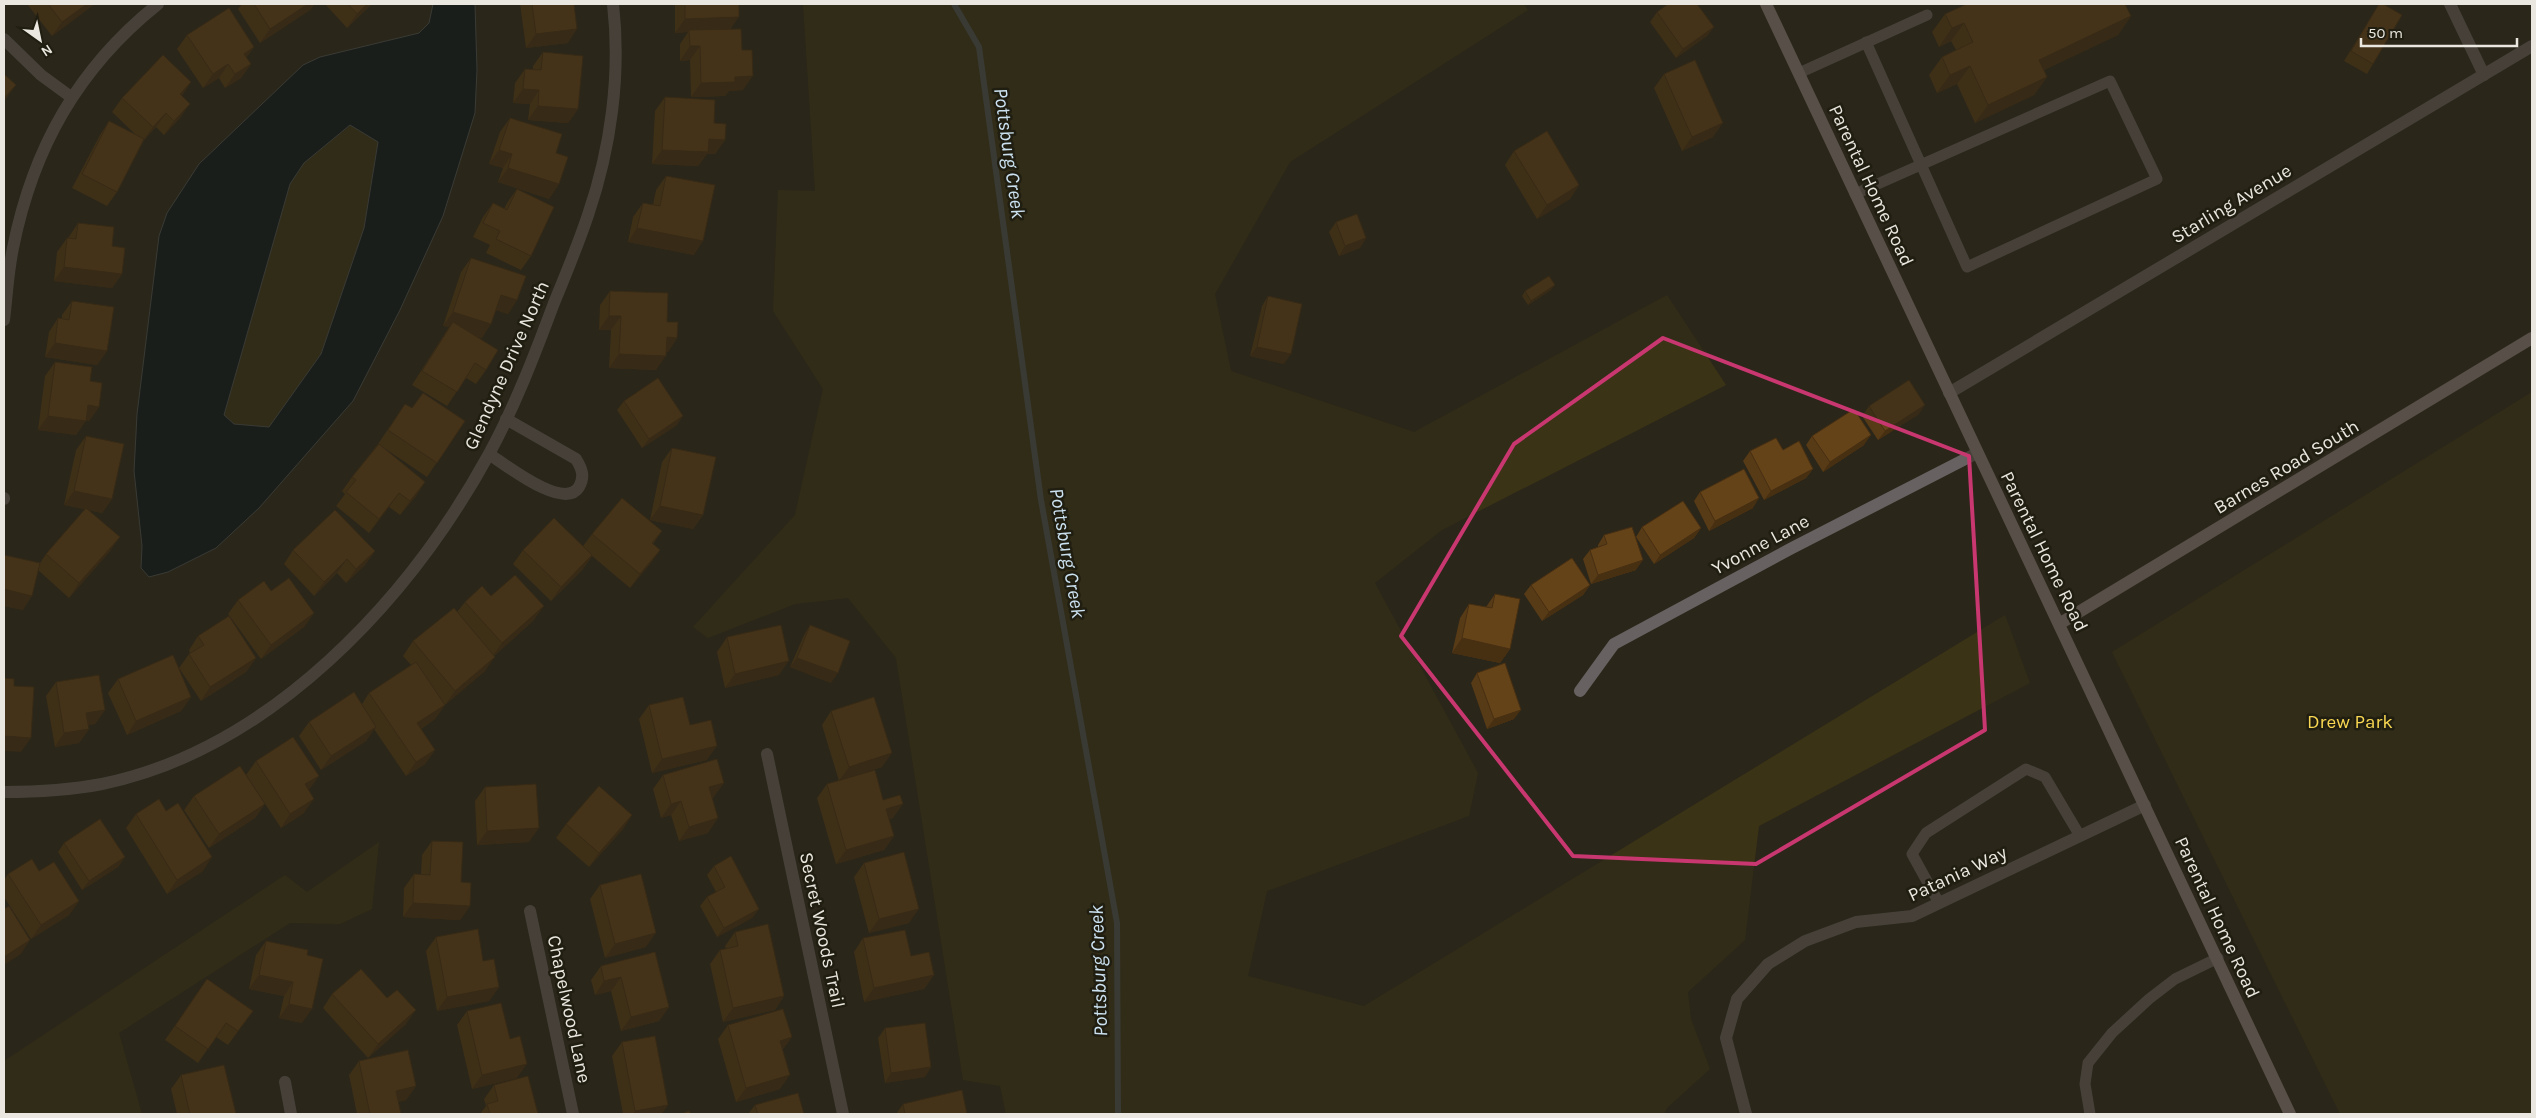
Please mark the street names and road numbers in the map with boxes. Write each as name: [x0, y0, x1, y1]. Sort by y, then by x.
street label: Parental Home Road: [1824, 101, 1918, 270]
street label: Starling Avenue: [2167, 159, 2296, 248]
street label: Glendyne Drive North: [460, 278, 554, 453]
street label: Barnes Road South: [2210, 415, 2363, 519]
street label: Parental Home Road: [1996, 468, 2092, 635]
street label: Yvonne Lane: [1708, 510, 1813, 580]
street label: Parental Home Road: [2170, 833, 2264, 1002]
street label: Patania Way: [1905, 841, 2010, 906]
street label: Secret Woods Trail: [795, 850, 849, 1010]
street label: Chapelwood Lane: [543, 933, 595, 1085]

